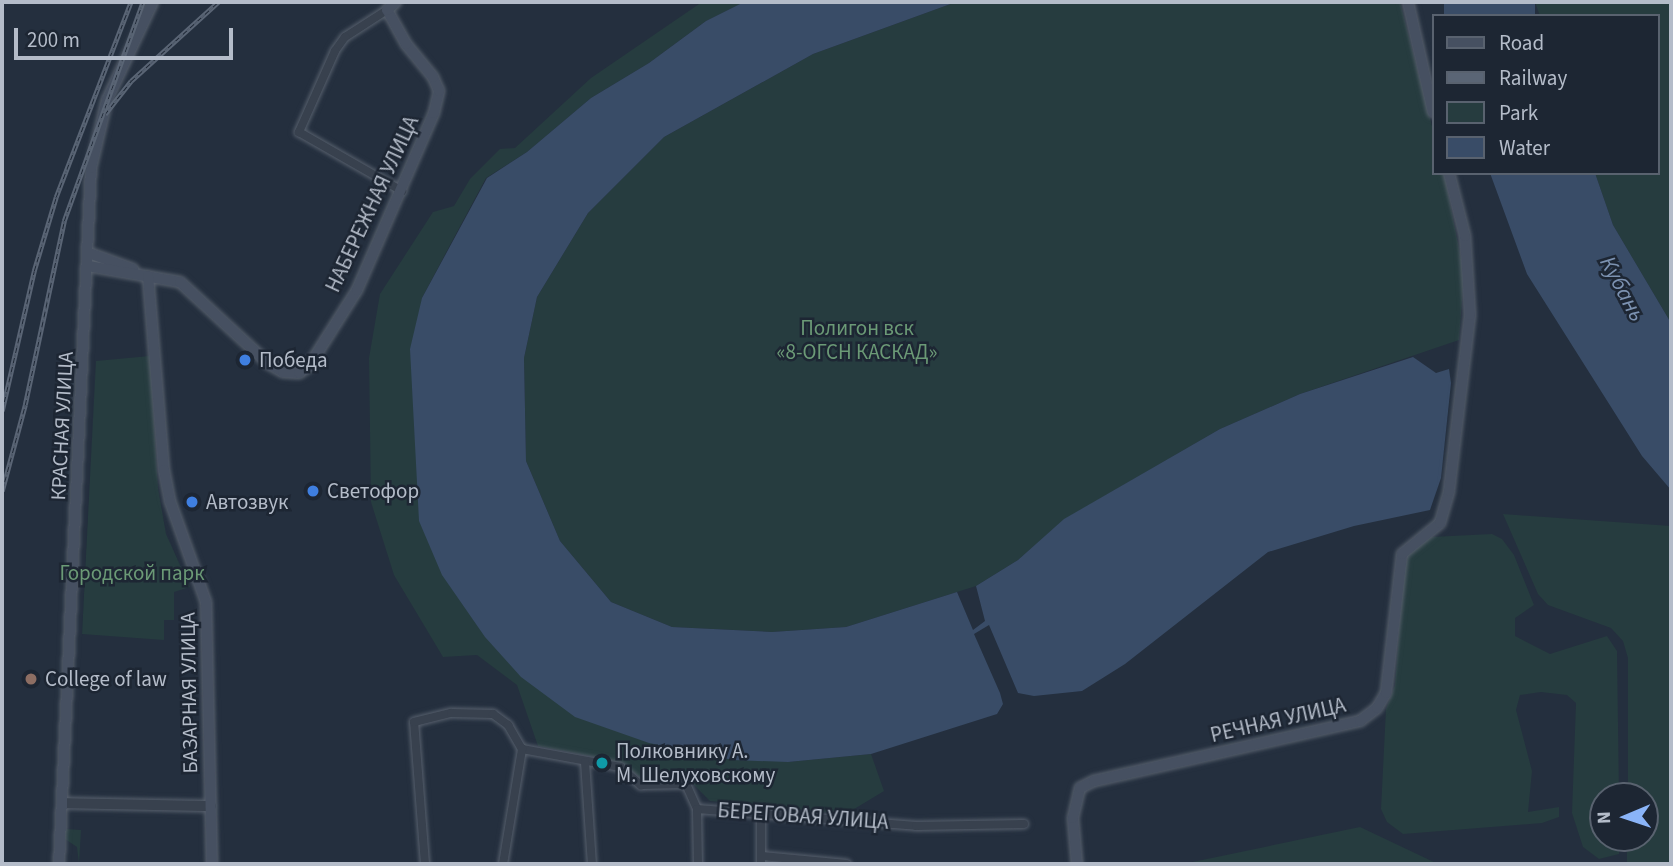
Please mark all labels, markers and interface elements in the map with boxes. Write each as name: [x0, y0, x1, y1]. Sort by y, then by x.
scale bar: [18, 14, 236, 58]
legend: [1432, 14, 1659, 175]
text: 200 m: [27, 25, 80, 55]
text: Road: [1499, 28, 1544, 58]
text: Railway: [1499, 63, 1567, 93]
text: Park: [1499, 98, 1538, 128]
street label: НАБЕРЕЖНАЯ УЛИЦА: [320, 112, 424, 296]
text: Water: [1499, 133, 1550, 163]
water label: Кубань: [1593, 252, 1651, 326]
park label: Полигон вск «8-ОГСН КАСКАД»: [776, 315, 938, 365]
place label: Победа: [259, 347, 328, 373]
street label: КРАСНАЯ УЛИЦА: [46, 351, 78, 501]
marker: Победа: [237, 352, 253, 368]
place label: Светофор: [327, 478, 419, 504]
marker: Светофор: [305, 483, 321, 499]
place label: Автозвук: [206, 489, 288, 515]
marker: Автозвук: [184, 494, 200, 510]
park label: Городской парк: [59, 560, 205, 586]
street label: БАЗАРНАЯ УЛИЦА: [175, 612, 203, 774]
place label: College of law: [45, 666, 167, 692]
marker: College of law: [23, 671, 39, 687]
street label: РЕЧНАЯ УЛИЦА: [1208, 692, 1348, 748]
place label: Полковнику А. М. Шелуховскому: [616, 738, 775, 788]
marker: Полковнику А. М. Шелуховскому: [594, 755, 610, 771]
north arrow: [1589, 782, 1659, 852]
street label: БЕРЕГОВАЯ УЛИЦА: [717, 797, 889, 835]
text: N: [1591, 811, 1618, 824]

